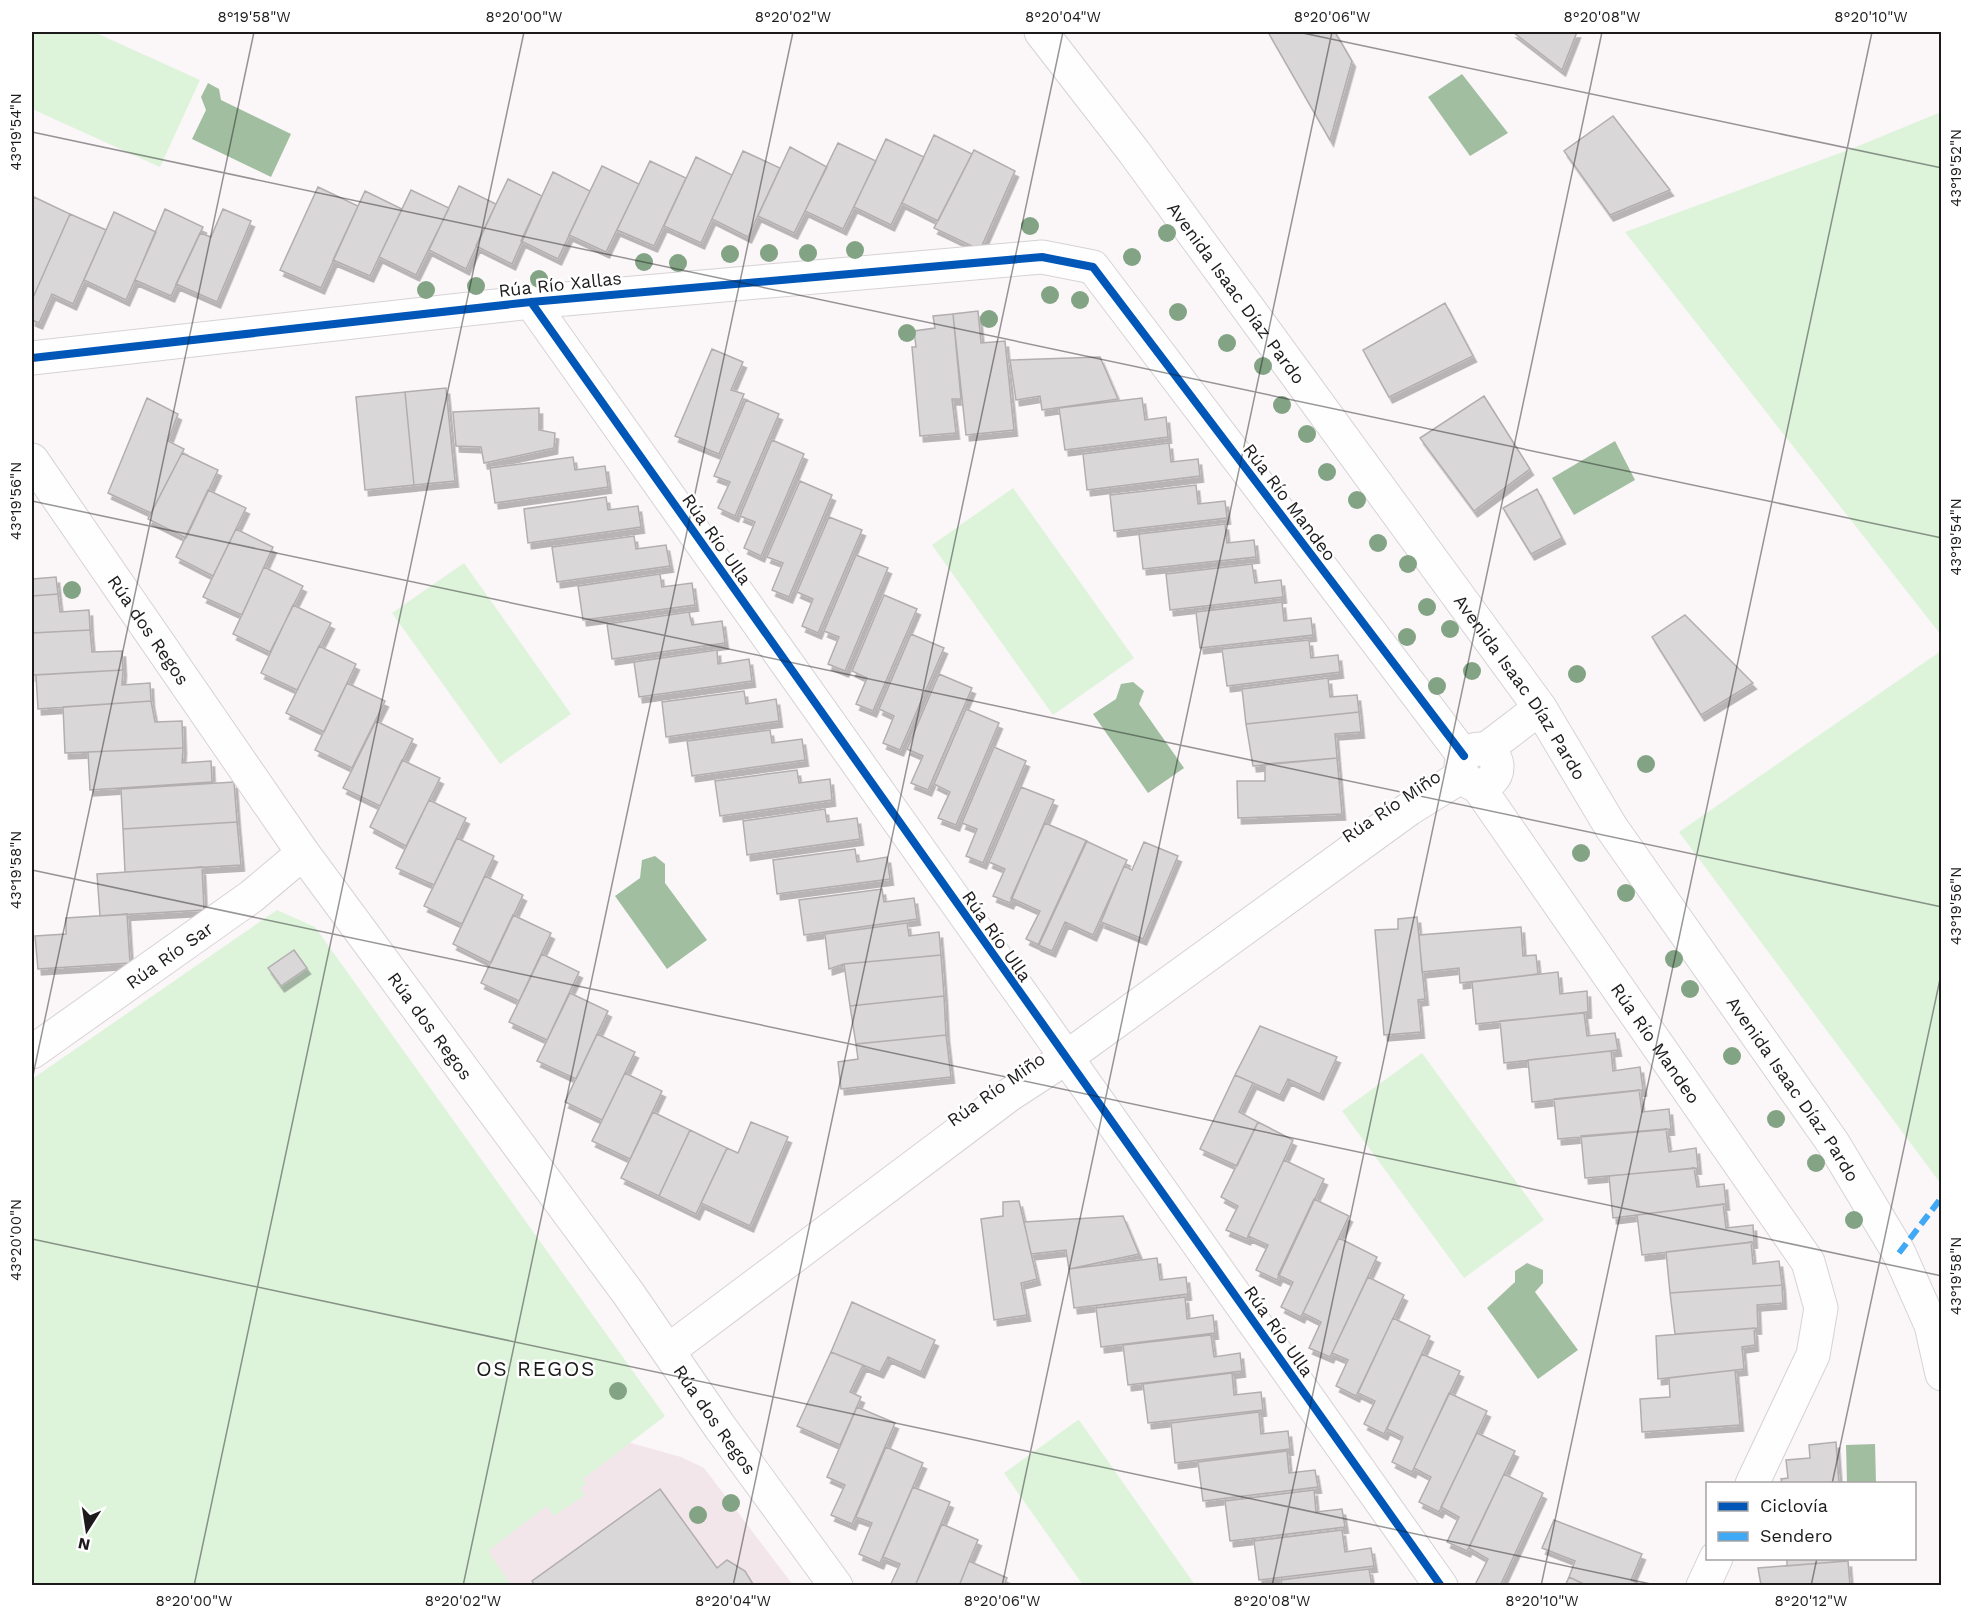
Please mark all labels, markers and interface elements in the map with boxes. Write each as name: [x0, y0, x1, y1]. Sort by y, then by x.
text: 8°19'58"W: [217, 8, 291, 26]
text: 8°20'00"W: [486, 8, 562, 26]
text: 8°20'02"W: [755, 8, 831, 26]
text: 8°20'04"W: [1025, 8, 1101, 26]
text: 8°20'06"W: [1294, 8, 1370, 26]
text: 8°20'08"W: [1564, 8, 1640, 26]
text: 8°20'10"W: [1834, 8, 1908, 26]
text: 43°19'54"N: [7, 93, 25, 171]
text: 43°19'52"N: [1947, 129, 1965, 207]
street label: Avenida Isaac Díaz Pardo: [1163, 198, 1310, 388]
street label: Rúa Río Xallas: [497, 267, 623, 301]
street label: Rúa Río Mandeo: [1239, 439, 1341, 565]
text: 43°19'56"N: [7, 462, 25, 540]
street label: Rúa Río Ulla: [678, 489, 756, 589]
text: 43°19'54"N: [1947, 498, 1965, 576]
street label: Rúa dos Regos: [104, 571, 194, 688]
street label: Avenida Isaac Díaz Pardo: [1450, 590, 1591, 783]
street label: Rúa Río Miño: [1338, 765, 1444, 847]
text: 43°19'58"N: [7, 831, 25, 909]
text: 43°19'56"N: [1947, 867, 1965, 945]
street label: Rúa Río Ulla: [958, 886, 1036, 986]
street label: Rúa Río Sar: [122, 917, 216, 993]
street label: Rúa dos Regos: [384, 968, 477, 1084]
street label: Rúa Río Mandeo: [1607, 979, 1705, 1107]
street label: Avenida Isaac Díaz Pardo: [1723, 992, 1864, 1185]
street label: Rúa Río Miño: [943, 1048, 1049, 1130]
text: 43°20'00"N: [7, 1199, 25, 1281]
text: 43°19'58"N: [1947, 1237, 1965, 1315]
street label: Rúa Río Ulla: [1240, 1281, 1318, 1381]
district label: OS REGOS: [476, 1356, 596, 1381]
street label: Rúa dos Regos: [670, 1361, 761, 1478]
legend: [1706, 1482, 1916, 1560]
text: Ciclovía: [1760, 1495, 1828, 1516]
north arrow: [57, 1500, 117, 1560]
text: Sendero: [1760, 1525, 1833, 1546]
text: N: [76, 1534, 92, 1555]
text: 8°20'00"W: [156, 1592, 232, 1610]
text: 8°20'02"W: [425, 1592, 501, 1610]
text: 8°20'04"W: [695, 1592, 771, 1610]
text: 8°20'06"W: [964, 1592, 1040, 1610]
text: 8°20'08"W: [1234, 1592, 1310, 1610]
text: 8°20'10"W: [1505, 1592, 1579, 1610]
text: 8°20'12"W: [1775, 1592, 1847, 1610]

